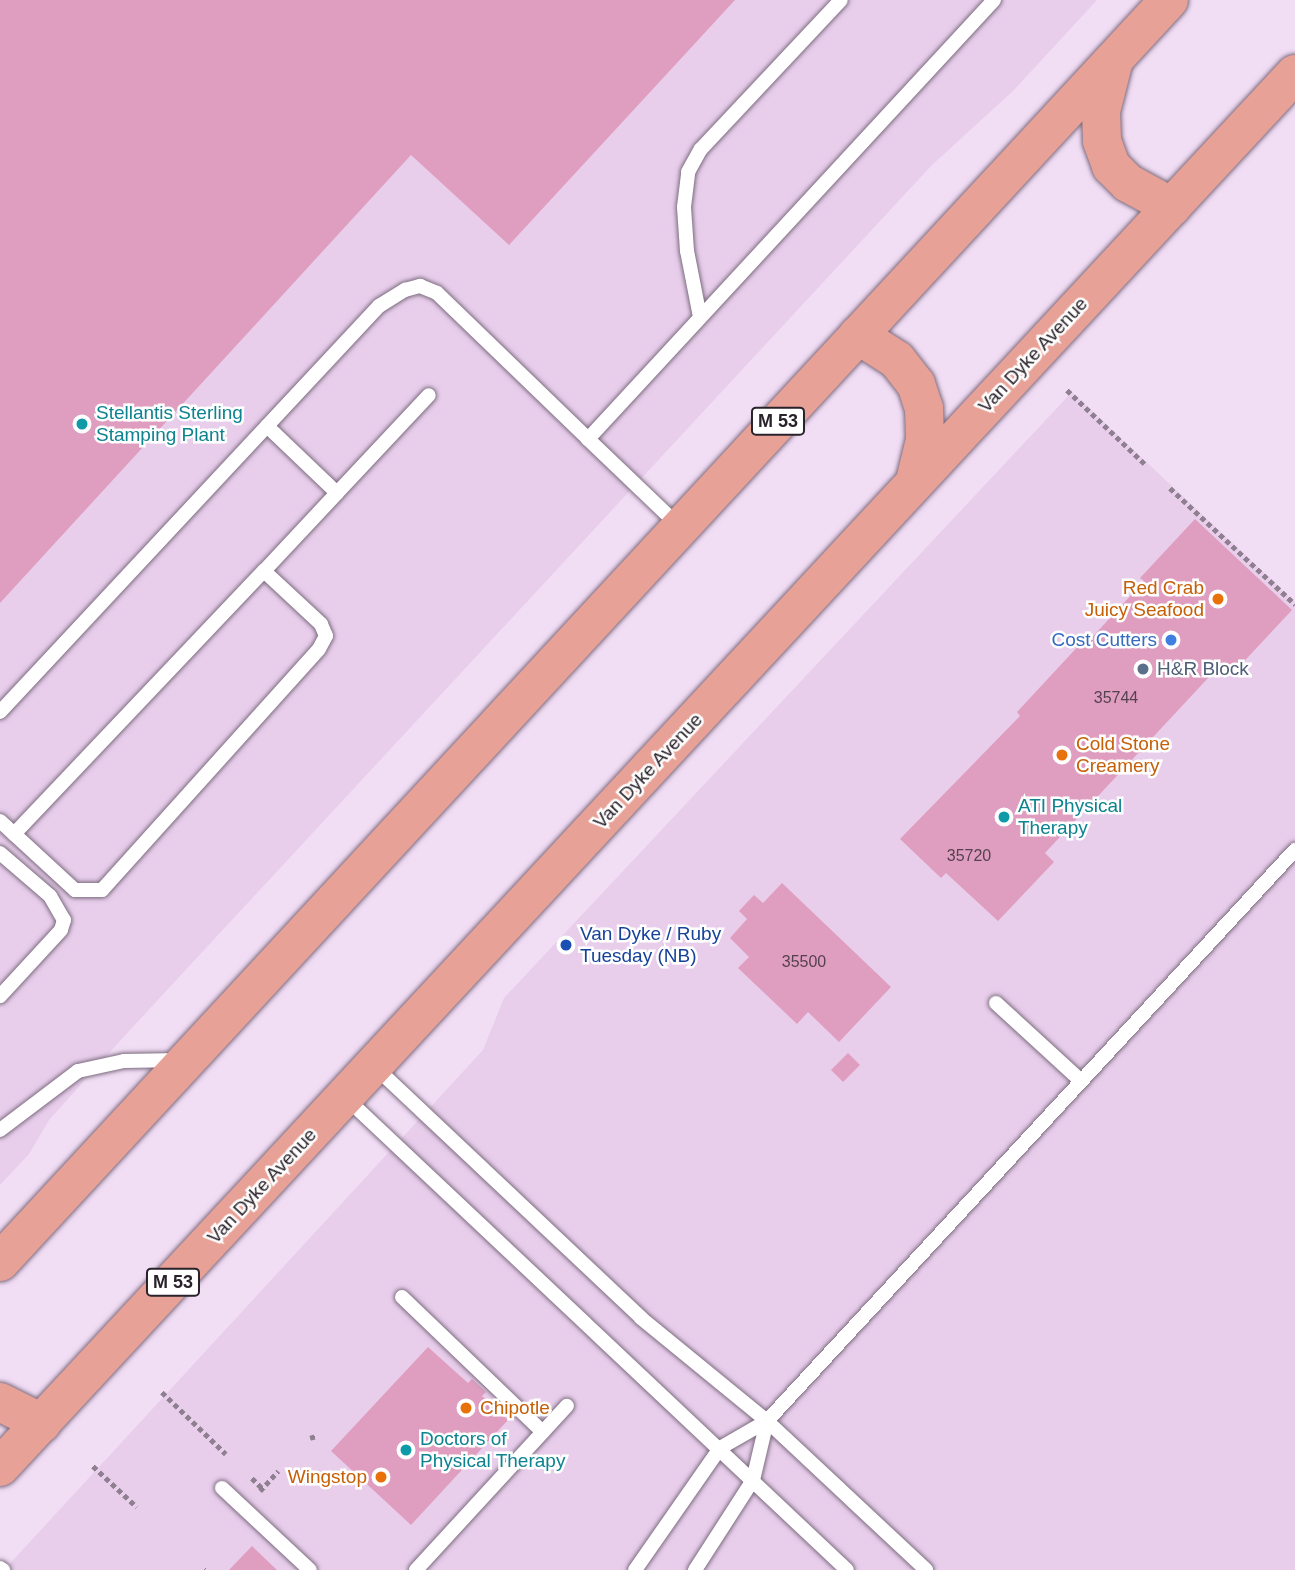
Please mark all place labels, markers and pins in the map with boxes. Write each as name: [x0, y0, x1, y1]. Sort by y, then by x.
place label: Stellantis Sterling Stamping Plant: [96, 402, 243, 446]
marker: Stellantis Sterling Stamping Plant: [74, 416, 90, 432]
place label: Red Crab Juicy Seafood: [1085, 577, 1204, 621]
marker: Red Crab Juicy Seafood: [1210, 591, 1226, 607]
place label: Cost Cutters: [1051, 629, 1157, 651]
marker: Cost Cutters: [1163, 632, 1179, 648]
place label: H&R Block: [1157, 658, 1249, 680]
marker: H&R Block: [1135, 661, 1151, 677]
place label: Cold Stone Creamery: [1076, 733, 1170, 777]
marker: Cold Stone Creamery: [1054, 747, 1070, 763]
place label: ATI Physical Therapy: [1018, 795, 1122, 839]
marker: ATI Physical Therapy: [996, 809, 1012, 825]
place label: Van Dyke / Ruby Tuesday (NB): [580, 923, 721, 967]
marker: Van Dyke / Ruby Tuesday (NB): [558, 937, 574, 953]
place label: Chipotle: [480, 1397, 550, 1419]
marker: Chipotle: [458, 1400, 474, 1416]
place label: Doctors of Physical Therapy: [420, 1428, 566, 1472]
marker: Doctors of Physical Therapy: [398, 1442, 414, 1458]
place label: Wingstop: [288, 1466, 367, 1488]
marker: Wingstop: [373, 1469, 389, 1485]

